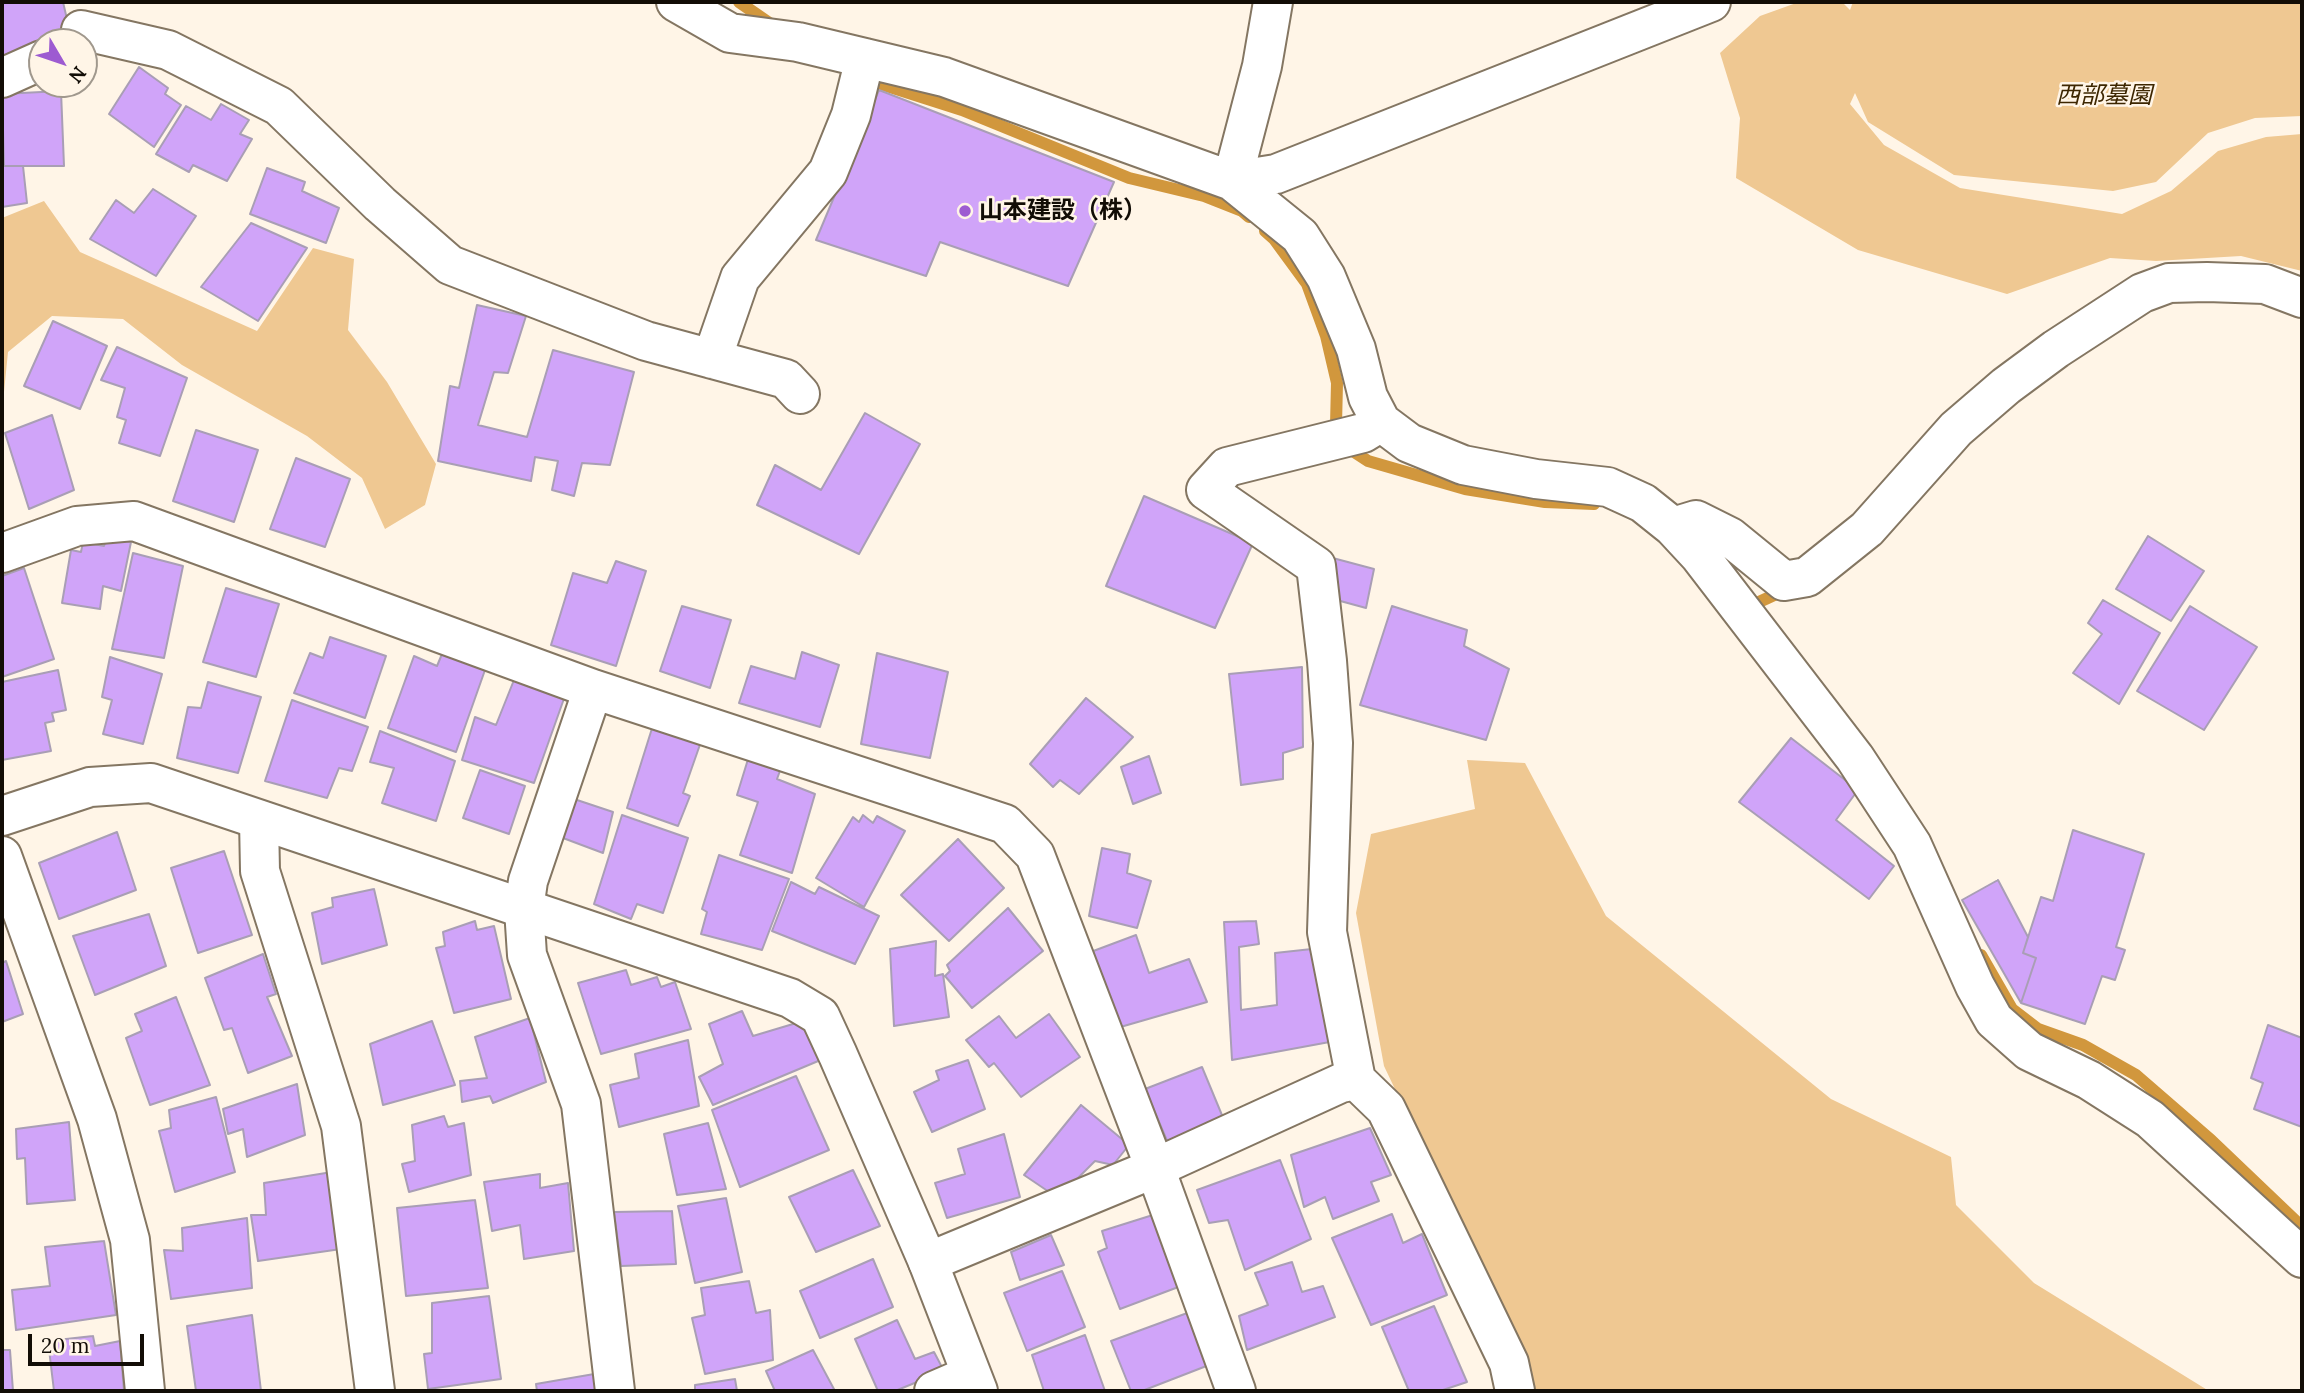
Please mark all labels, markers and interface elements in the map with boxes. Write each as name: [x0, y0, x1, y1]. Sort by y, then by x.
north arrow: [28, 28, 98, 98]
text: N: [64, 62, 92, 88]
park label: 西部墓園: [2056, 82, 2152, 110]
place label: 山本建設（株）: [979, 197, 1147, 225]
marker: 山本建設（株）: [957, 203, 973, 219]
scale bar: [32, 1320, 147, 1364]
text: 20 m: [41, 1332, 90, 1359]

